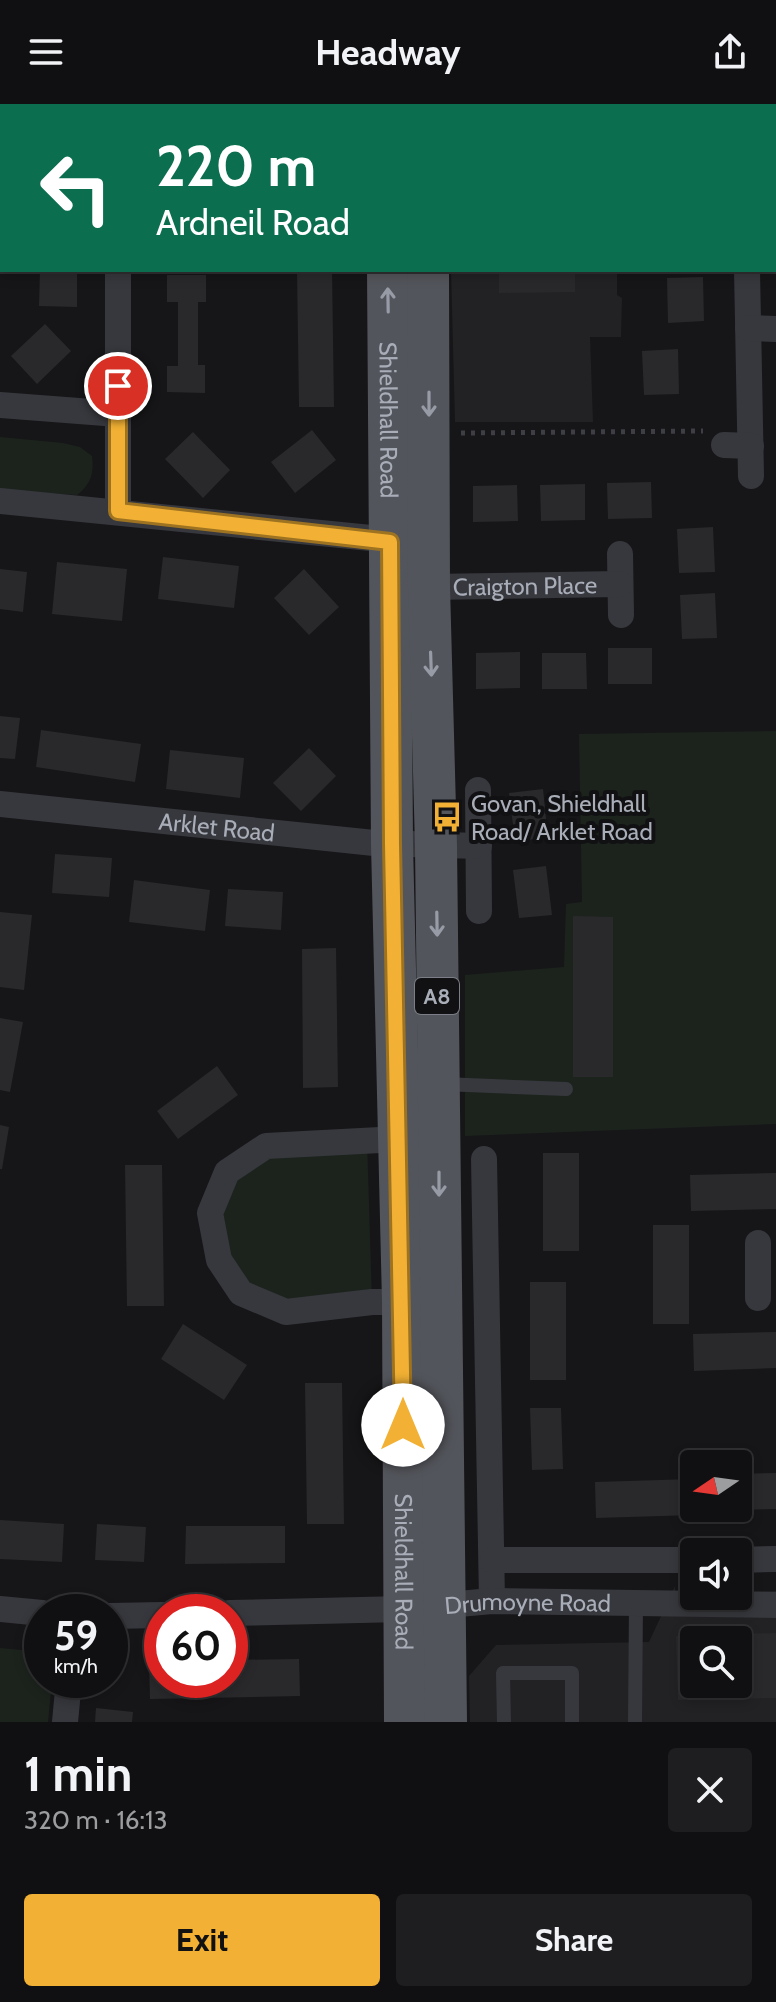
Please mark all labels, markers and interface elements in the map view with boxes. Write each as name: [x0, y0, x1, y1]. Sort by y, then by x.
icon: menu: [24, 30, 68, 74]
text: Headway: [315, 30, 461, 74]
icon: share: [708, 30, 752, 74]
text: 220 m: [156, 132, 316, 200]
icon: left: [24, 136, 128, 240]
text: Ardneil Road: [156, 200, 350, 244]
one-way arrow: [380, 287, 396, 314]
street label: Shieldhall Road: [374, 342, 404, 498]
pin: [84, 352, 152, 420]
icon: arrive: [96, 364, 140, 408]
one-way arrow: [421, 390, 437, 417]
street label: Craigton Place: [453, 570, 597, 601]
one-way arrow: [423, 650, 438, 677]
place label: Govan, Shieldhall Road/ Arklet Road: [471, 789, 653, 846]
bus stop icon: Govan, Shieldhall Road/ Arklet Road: [430, 800, 464, 834]
street label: Arklet Road: [157, 806, 276, 847]
one-way arrow: [429, 910, 445, 937]
road number: A8: [415, 978, 459, 1014]
one-way arrow: [432, 1170, 447, 1197]
position arrow: [361, 1383, 445, 1467]
north arrow: [680, 1450, 752, 1522]
map controls: [680, 1450, 752, 1698]
street label: Shieldhall Road: [389, 1494, 419, 1650]
button: sound: [680, 1538, 752, 1610]
street label: Drumoyne Road: [443, 1586, 611, 1620]
speed limit sign: 60: [144, 1594, 248, 1698]
text: 59: [54, 1611, 98, 1660]
button: search: [680, 1626, 752, 1698]
text: km/h: [54, 1654, 98, 1678]
text: 1 min: [24, 1745, 132, 1803]
button: close: [668, 1748, 752, 1832]
text: 320 m · 16:13: [24, 1804, 168, 1836]
button: Exit: [24, 1894, 380, 1986]
button: Share: [396, 1894, 752, 1986]

